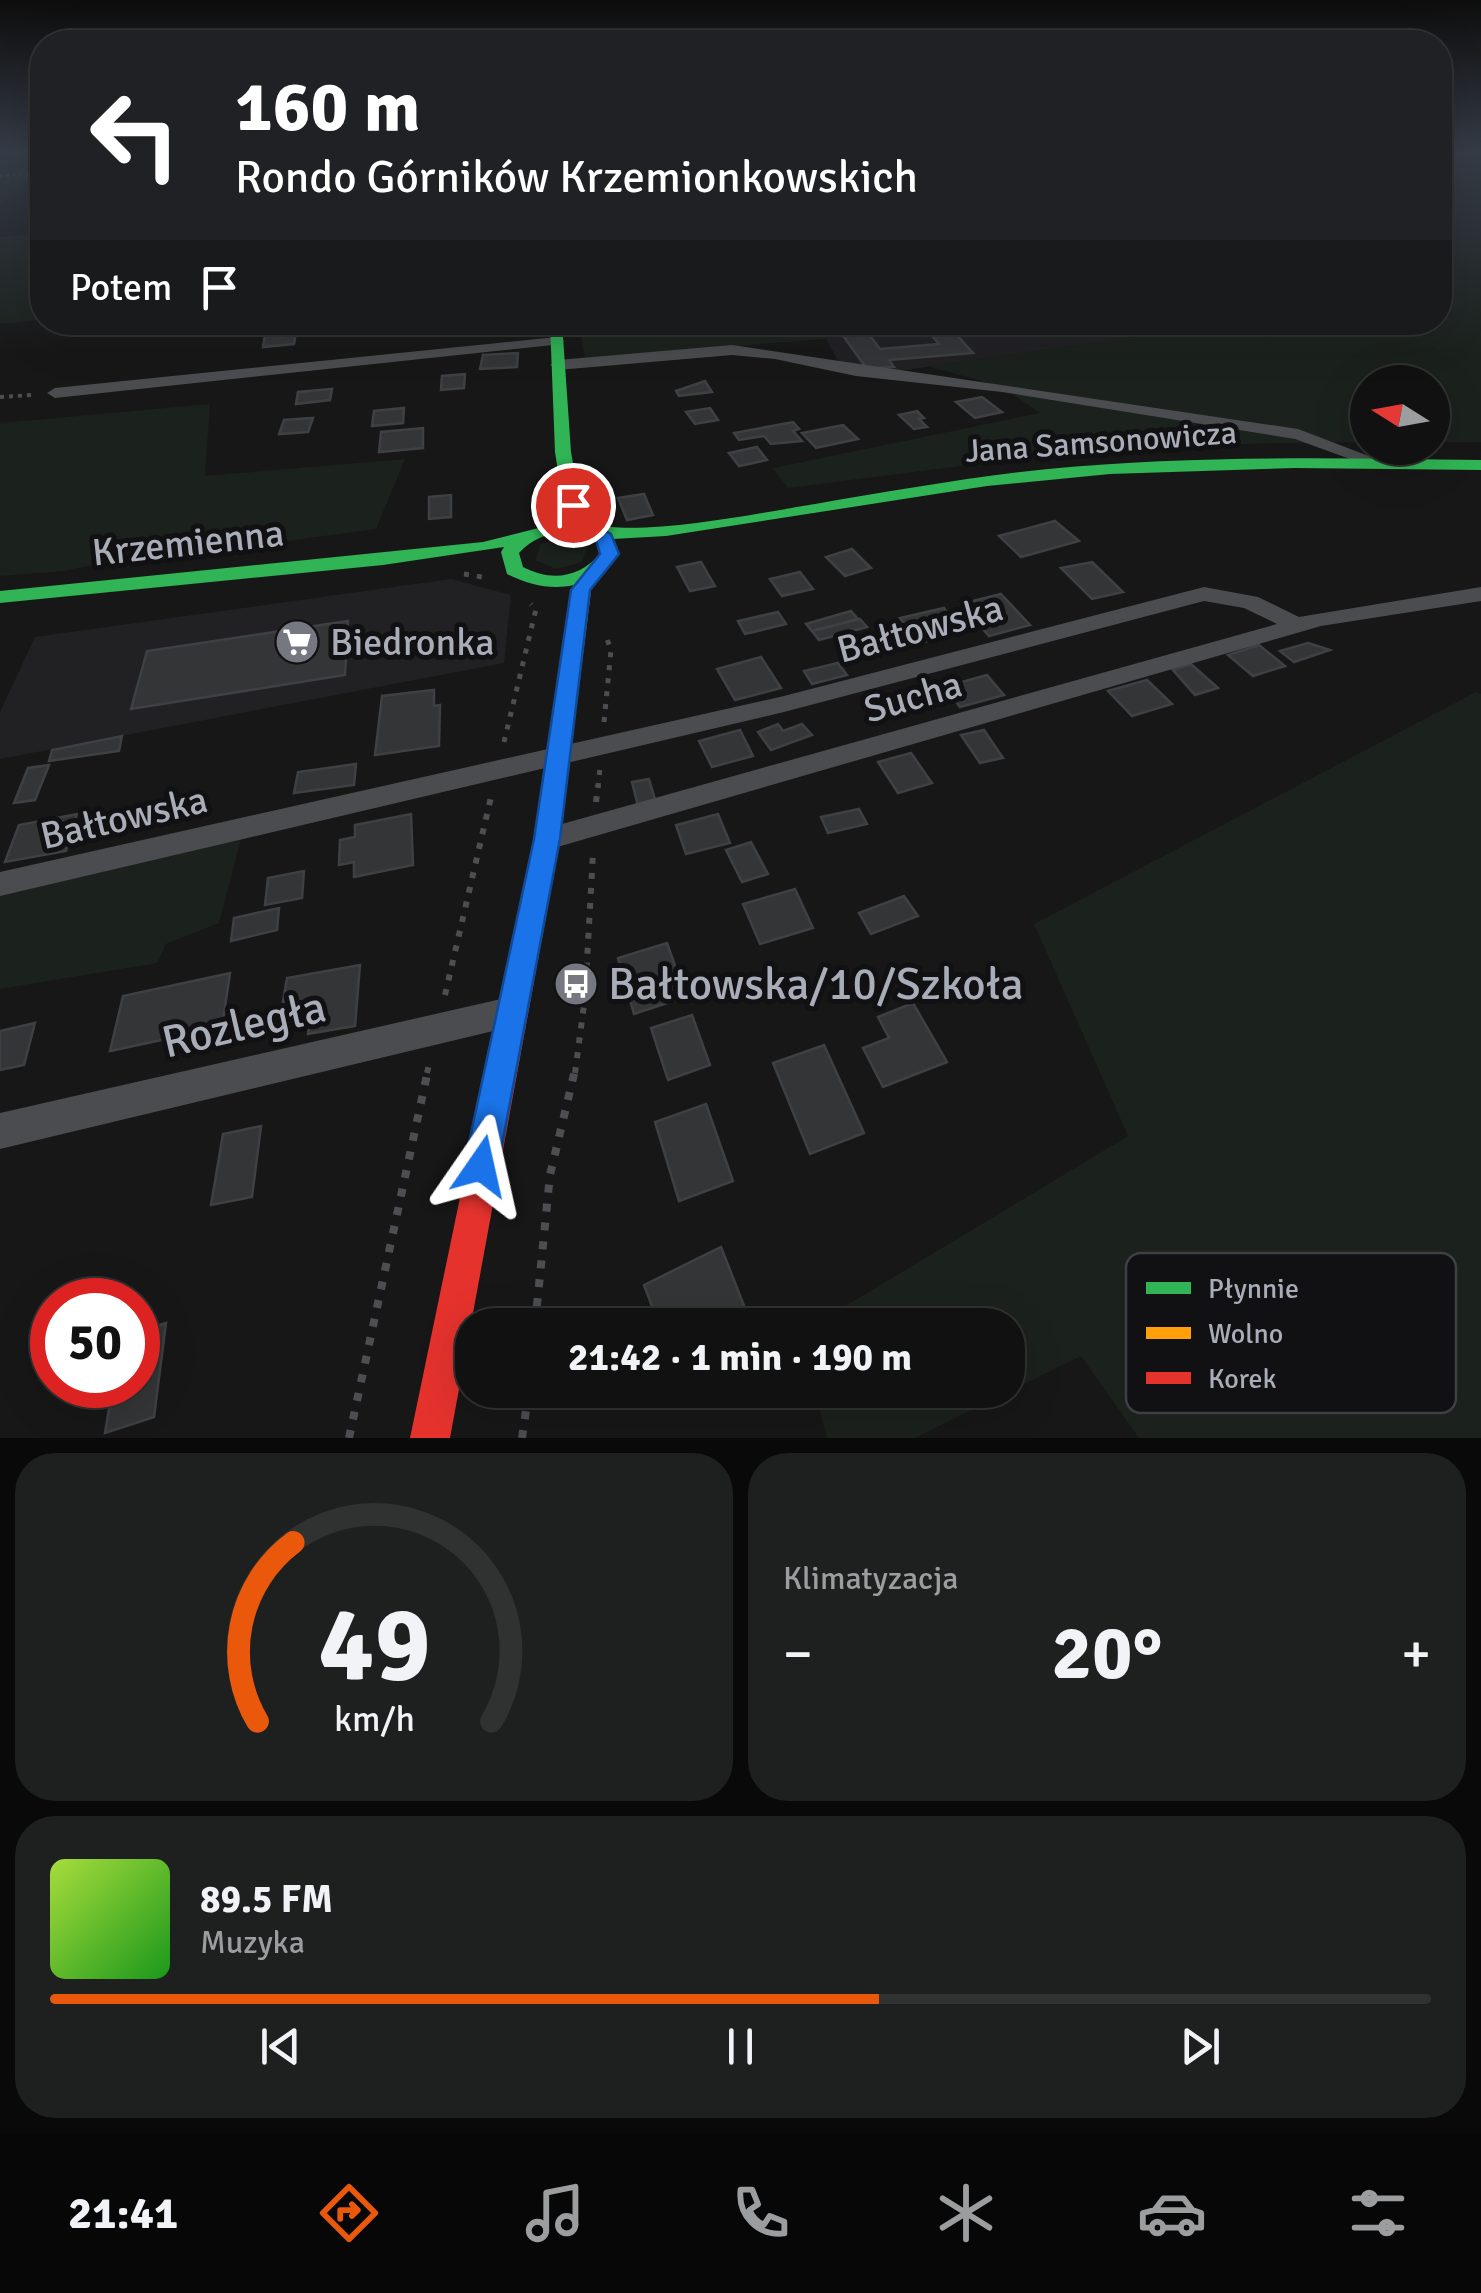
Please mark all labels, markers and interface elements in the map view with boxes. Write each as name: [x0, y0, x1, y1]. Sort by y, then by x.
text: 160 m: [235, 64, 420, 150]
icon: left: [70, 70, 200, 200]
text: Rondo Górników Krzemionkowskich: [235, 150, 918, 205]
icon: arrive: [192, 260, 247, 315]
text: Potem: [70, 264, 172, 311]
north arrow: [1350, 365, 1450, 465]
map controls: [1350, 365, 1450, 465]
street label: Jana Samsonowicza: [964, 413, 1238, 471]
pin: [531, 463, 616, 548]
icon: arrive: [546, 478, 601, 533]
street label: Krzemienna: [90, 510, 286, 576]
street label: Bałtowska: [832, 584, 1008, 674]
supermarket icon: Biedronka: [274, 619, 320, 665]
place label: Biedronka: [330, 619, 495, 666]
street label: Sucha: [859, 661, 967, 733]
street label: Bałtowska: [36, 776, 212, 860]
place label: Bałtowska/10/Szkoła: [608, 957, 1024, 1012]
bus stop icon: Bałtowska/10/Szkoła: [553, 961, 599, 1007]
street label: Rozległa: [157, 980, 331, 1070]
position arrow: [429, 1114, 533, 1218]
legend: [1126, 1253, 1456, 1413]
text: Płynnie: [1208, 1272, 1299, 1306]
speed limit sign: 50: [30, 1278, 160, 1408]
text: Wolno: [1208, 1317, 1283, 1351]
text: 21:42 · 1 min · 190 m: [568, 1334, 912, 1381]
text: Korek: [1208, 1362, 1277, 1396]
text: Klimatyzacja: [783, 1559, 959, 1598]
text: 49: [318, 1581, 430, 1709]
text: 20°: [1052, 1607, 1163, 1700]
text: −: [783, 1620, 813, 1688]
text: +: [1401, 1620, 1431, 1688]
text: km/h: [334, 1697, 414, 1741]
text: 89.5 FM: [200, 1876, 333, 1923]
text: Muzyka: [200, 1923, 305, 1962]
icon: previous: [253, 2019, 308, 2074]
icon: pause: [713, 2019, 768, 2074]
icon: next: [1173, 2019, 1228, 2074]
icon: directions: [314, 2178, 384, 2248]
icon: music: [520, 2178, 590, 2248]
icon: phone: [726, 2178, 796, 2248]
icon: climate: [931, 2178, 1001, 2248]
icon: car: [1137, 2178, 1207, 2248]
icon: filters: [1343, 2178, 1413, 2248]
text: 21:41: [68, 2186, 178, 2241]

